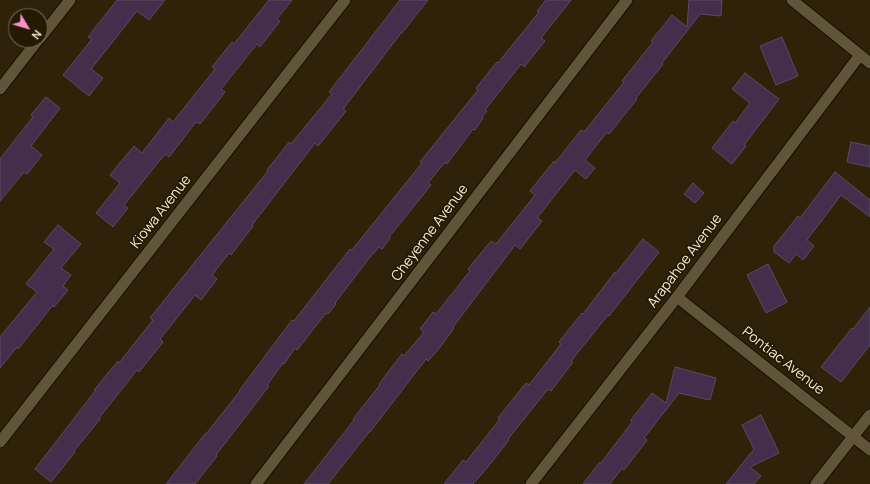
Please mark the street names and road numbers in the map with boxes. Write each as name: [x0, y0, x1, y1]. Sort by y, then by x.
street label: Kiowa Avenue: [127, 172, 195, 252]
street label: Cheyenne Avenue: [388, 181, 472, 285]
street label: Arapahoe Avenue: [644, 211, 726, 311]
street label: Pontiac Avenue: [738, 324, 828, 398]

